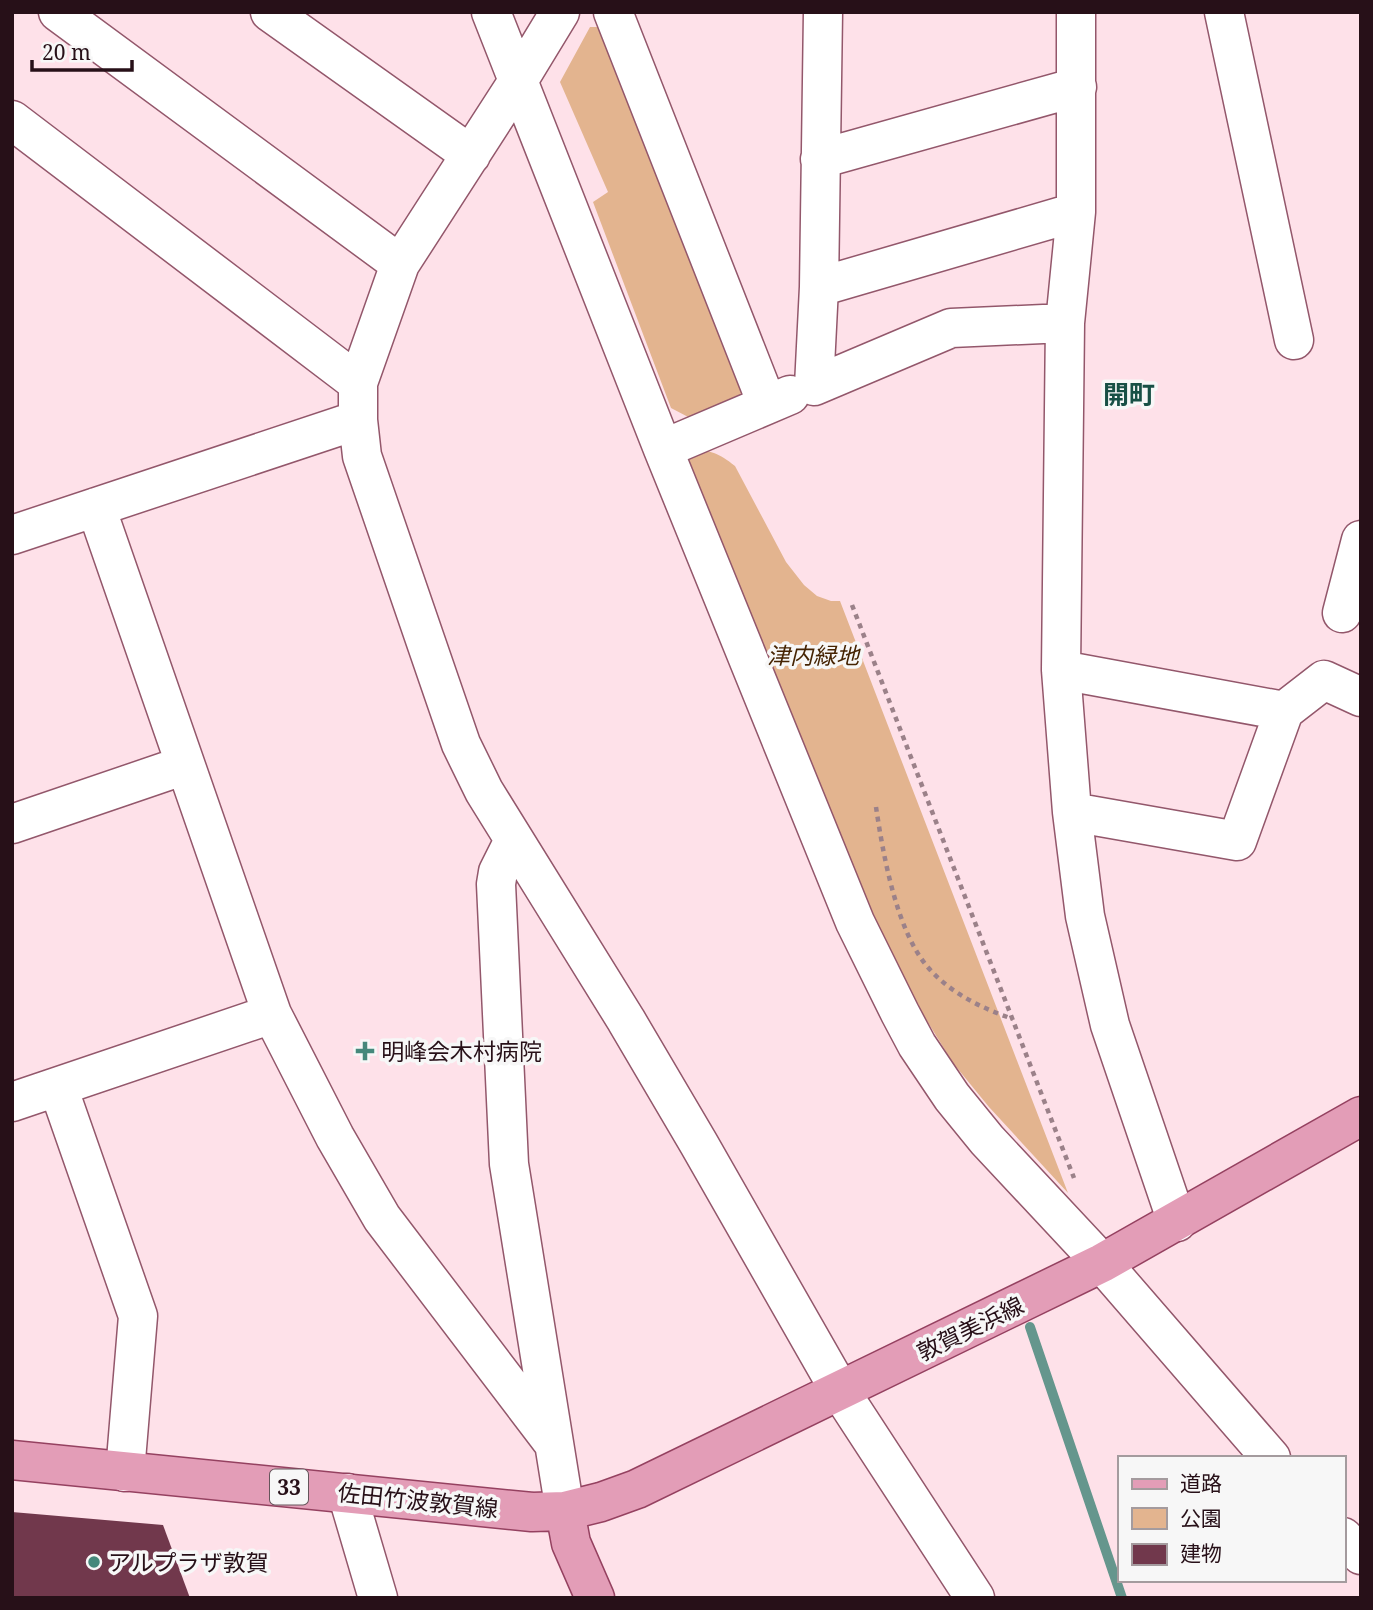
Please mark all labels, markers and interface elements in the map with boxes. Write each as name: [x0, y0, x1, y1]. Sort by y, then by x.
scale bar: [32, 28, 131, 72]
text: 20 m: [42, 38, 91, 66]
district label: 開町: [1103, 376, 1155, 412]
park label: 津内緑地: [767, 639, 861, 671]
place label: 明峰会木村病院: [381, 1035, 542, 1067]
marker: 明峰会木村病院: [355, 1041, 375, 1061]
street label: 敦賀美浜線: [911, 1288, 1029, 1368]
legend: [1118, 1456, 1345, 1582]
text: 道路: [1180, 1469, 1222, 1497]
road number: 33: [270, 1470, 308, 1504]
street label: 佐田竹波敦賀線: [336, 1476, 500, 1524]
text: 公園: [1180, 1504, 1222, 1532]
text: 建物: [1180, 1539, 1222, 1567]
place label: アルプラザ敦賀: [108, 1546, 269, 1578]
marker: アルプラザ敦賀: [86, 1554, 102, 1570]

